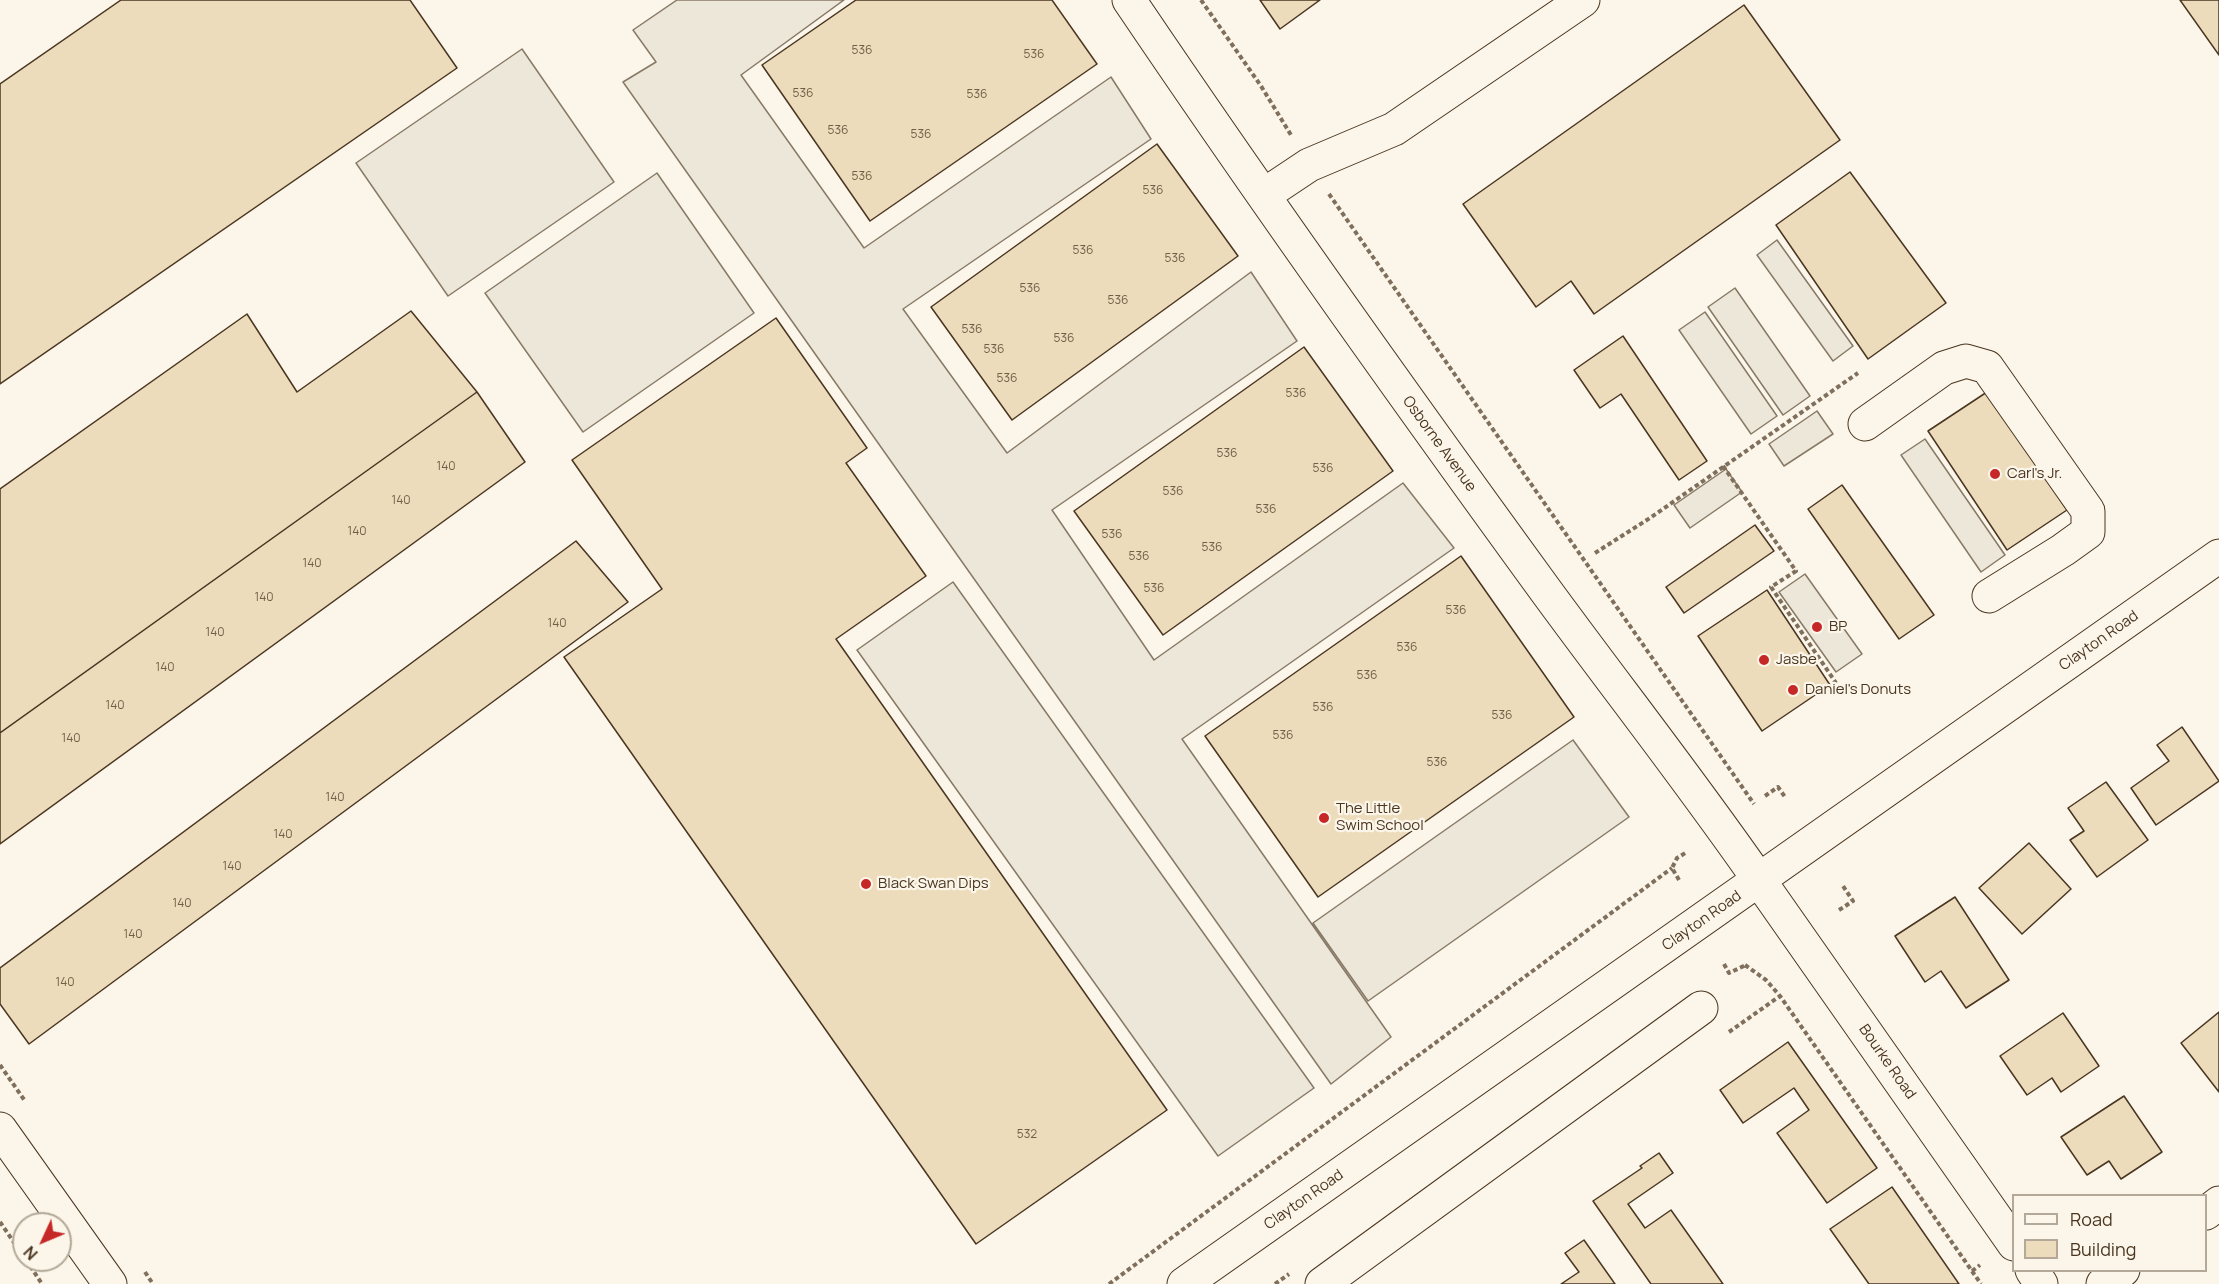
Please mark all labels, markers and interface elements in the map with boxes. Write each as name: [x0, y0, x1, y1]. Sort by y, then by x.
house number: 536: [851, 44, 873, 58]
house number: 536: [1023, 48, 1045, 62]
house number: 536: [792, 87, 814, 101]
house number: 536: [966, 88, 988, 102]
house number: 536: [827, 124, 849, 138]
house number: 536: [910, 128, 932, 142]
house number: 536: [851, 170, 873, 184]
house number: 536: [1142, 184, 1164, 198]
house number: 536: [1072, 244, 1094, 258]
house number: 536: [1164, 252, 1186, 266]
house number: 536: [1019, 282, 1041, 296]
house number: 536: [1107, 294, 1129, 308]
house number: 536: [961, 323, 983, 337]
house number: 536: [1053, 332, 1075, 346]
house number: 536: [983, 343, 1005, 357]
house number: 536: [996, 372, 1018, 386]
house number: 536: [1285, 387, 1307, 401]
street label: Osborne Avenue: [1398, 393, 1480, 495]
house number: 536: [1216, 447, 1238, 461]
house number: 140: [436, 460, 456, 474]
house number: 536: [1312, 462, 1334, 476]
place label: Carl's Jr.: [2007, 465, 2062, 483]
marker: Carl's Jr.: [1988, 467, 2002, 481]
house number: 536: [1162, 485, 1184, 499]
house number: 140: [391, 494, 411, 508]
house number: 536: [1255, 503, 1277, 517]
house number: 140: [347, 525, 367, 539]
house number: 536: [1101, 528, 1123, 542]
house number: 536: [1201, 541, 1223, 555]
house number: 536: [1128, 550, 1150, 564]
house number: 140: [302, 557, 322, 571]
house number: 536: [1143, 582, 1165, 596]
house number: 140: [254, 591, 274, 605]
house number: 536: [1445, 604, 1467, 618]
street label: Clayton Road: [2056, 607, 2142, 675]
house number: 140: [547, 617, 567, 631]
place label: BP: [1829, 618, 1847, 636]
marker: BP: [1810, 620, 1824, 634]
house number: 140: [205, 626, 225, 640]
house number: 536: [1396, 641, 1418, 655]
place label: Jasbe: [1776, 651, 1817, 669]
marker: Jasbe: [1757, 653, 1771, 667]
house number: 140: [155, 661, 175, 675]
house number: 536: [1356, 669, 1378, 683]
place label: Daniel's Donuts: [1805, 681, 1911, 699]
marker: Daniel's Donuts: [1786, 683, 1800, 697]
house number: 140: [105, 699, 125, 713]
house number: 536: [1312, 701, 1334, 715]
house number: 536: [1491, 709, 1513, 723]
house number: 536: [1272, 729, 1294, 743]
house number: 140: [61, 732, 81, 746]
house number: 536: [1426, 756, 1448, 770]
house number: 140: [325, 791, 345, 805]
place label: The Little Swim School: [1336, 800, 1424, 835]
marker: The Little Swim School: [1317, 811, 1331, 825]
house number: 140: [273, 828, 293, 842]
house number: 140: [222, 860, 242, 874]
place label: Black Swan Dips: [878, 875, 989, 893]
marker: Black Swan Dips: [859, 877, 873, 891]
street label: Clayton Road: [1659, 887, 1745, 955]
house number: 140: [172, 897, 192, 911]
house number: 140: [123, 928, 143, 942]
house number: 140: [55, 976, 75, 990]
street label: Bourke Road: [1855, 1021, 1919, 1103]
house number: 532: [1017, 1128, 1037, 1142]
street label: Clayton Road: [1261, 1166, 1347, 1234]
legend: [2012, 1194, 2207, 1272]
text: Road: [2070, 1207, 2113, 1231]
north arrow: [12, 1212, 72, 1272]
text: Building: [2070, 1237, 2136, 1261]
text: N: [19, 1241, 42, 1265]

